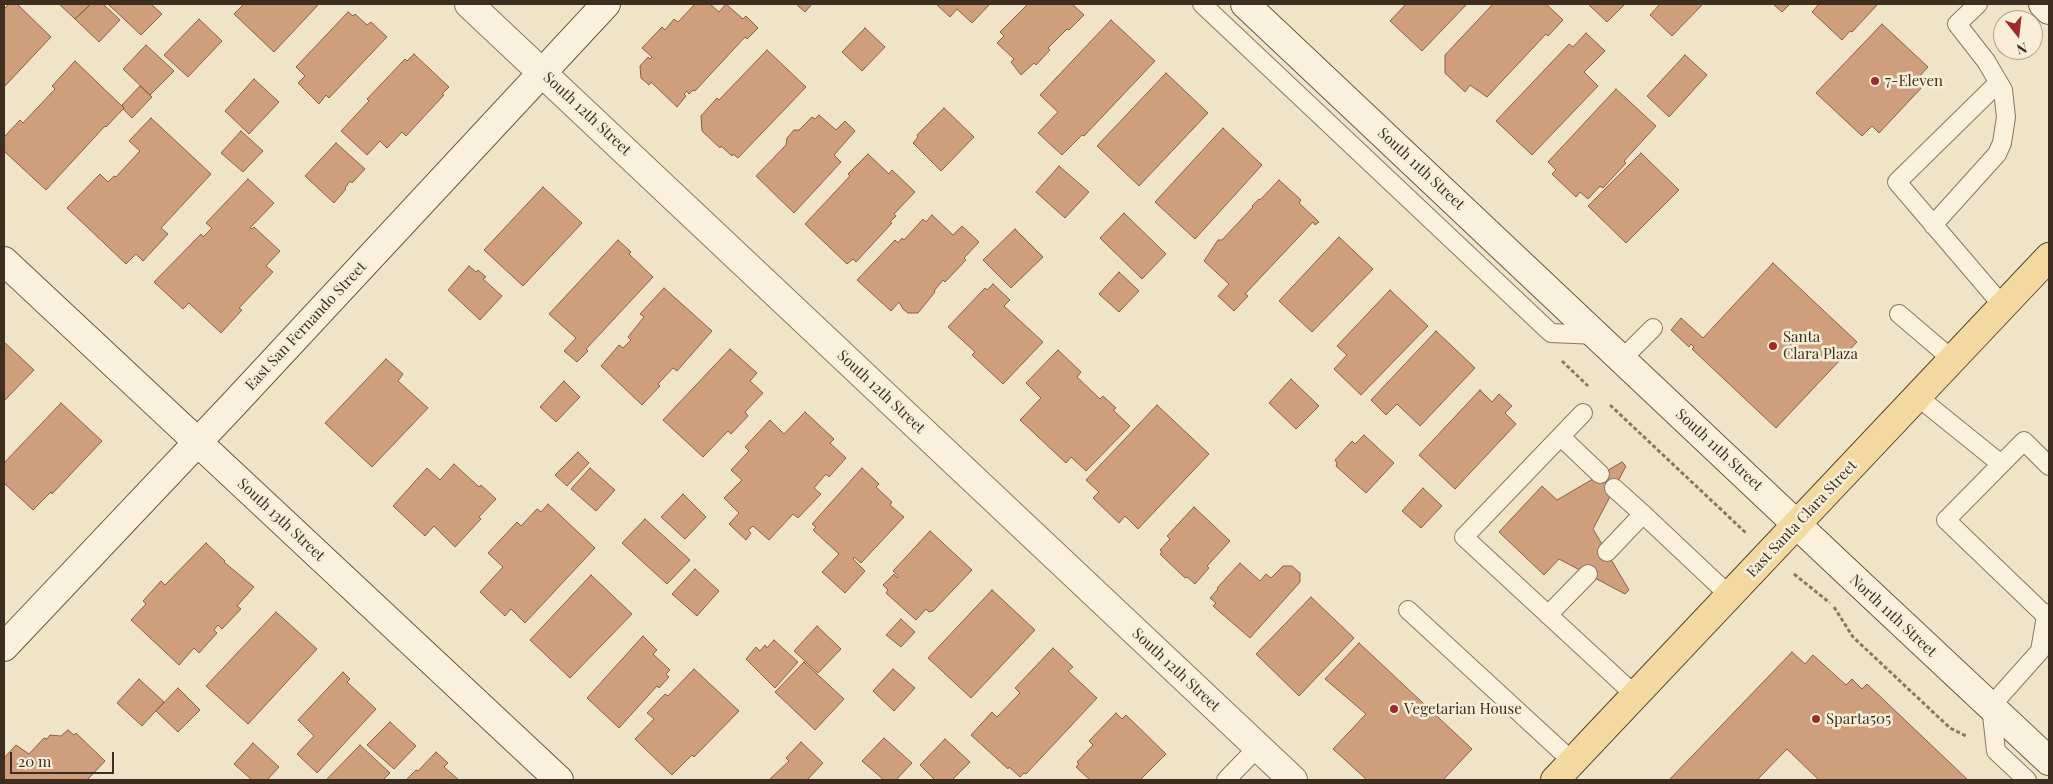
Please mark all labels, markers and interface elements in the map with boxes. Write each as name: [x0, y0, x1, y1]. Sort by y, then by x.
north arrow: [1993, 10, 2043, 60]
text: N: [2015, 38, 2029, 59]
street label: South 12th Street: [539, 69, 635, 159]
place label: 7-Eleven: [1885, 72, 1943, 90]
marker: 7-Eleven: [1869, 75, 1881, 87]
street label: South 11th Street: [1374, 124, 1468, 214]
street label: East San Fernando Street: [242, 258, 370, 394]
place label: Santa Clara Plaza: [1783, 328, 1858, 363]
marker: Santa Clara Plaza: [1767, 340, 1779, 352]
street label: South 12th Street: [833, 347, 929, 437]
street label: South 11th Street: [1672, 405, 1766, 495]
street label: East Santa Clara Street: [1743, 457, 1861, 581]
street label: South 13th Street: [234, 475, 328, 565]
street label: North 11th Street: [1846, 571, 1940, 661]
street label: South 12th Street: [1128, 625, 1224, 715]
place label: Vegetarian House: [1404, 700, 1522, 718]
marker: Vegetarian House: [1388, 703, 1400, 715]
place label: Sparta505: [1826, 710, 1891, 728]
marker: Sparta505: [1810, 713, 1822, 725]
scale bar: [12, 742, 116, 774]
text: 20 m: [18, 751, 51, 771]

